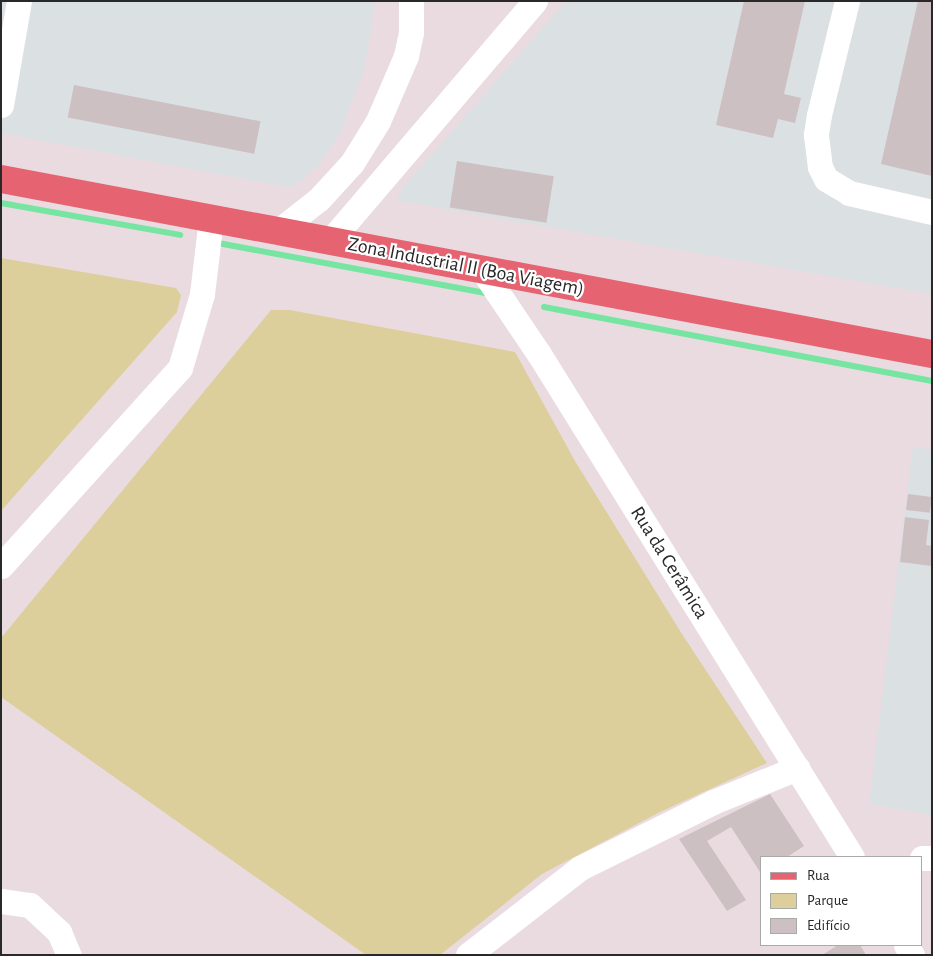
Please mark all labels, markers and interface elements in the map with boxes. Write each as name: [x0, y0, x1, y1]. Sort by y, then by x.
street label: Zona Industrial II (Boa Viagem): [346, 232, 586, 302]
street label: Rua da Cerâmica: [625, 502, 713, 624]
legend: [760, 856, 923, 946]
text: Rua: [807, 868, 830, 883]
text: Parque: [807, 893, 848, 908]
text: Edifício: [807, 918, 850, 933]

